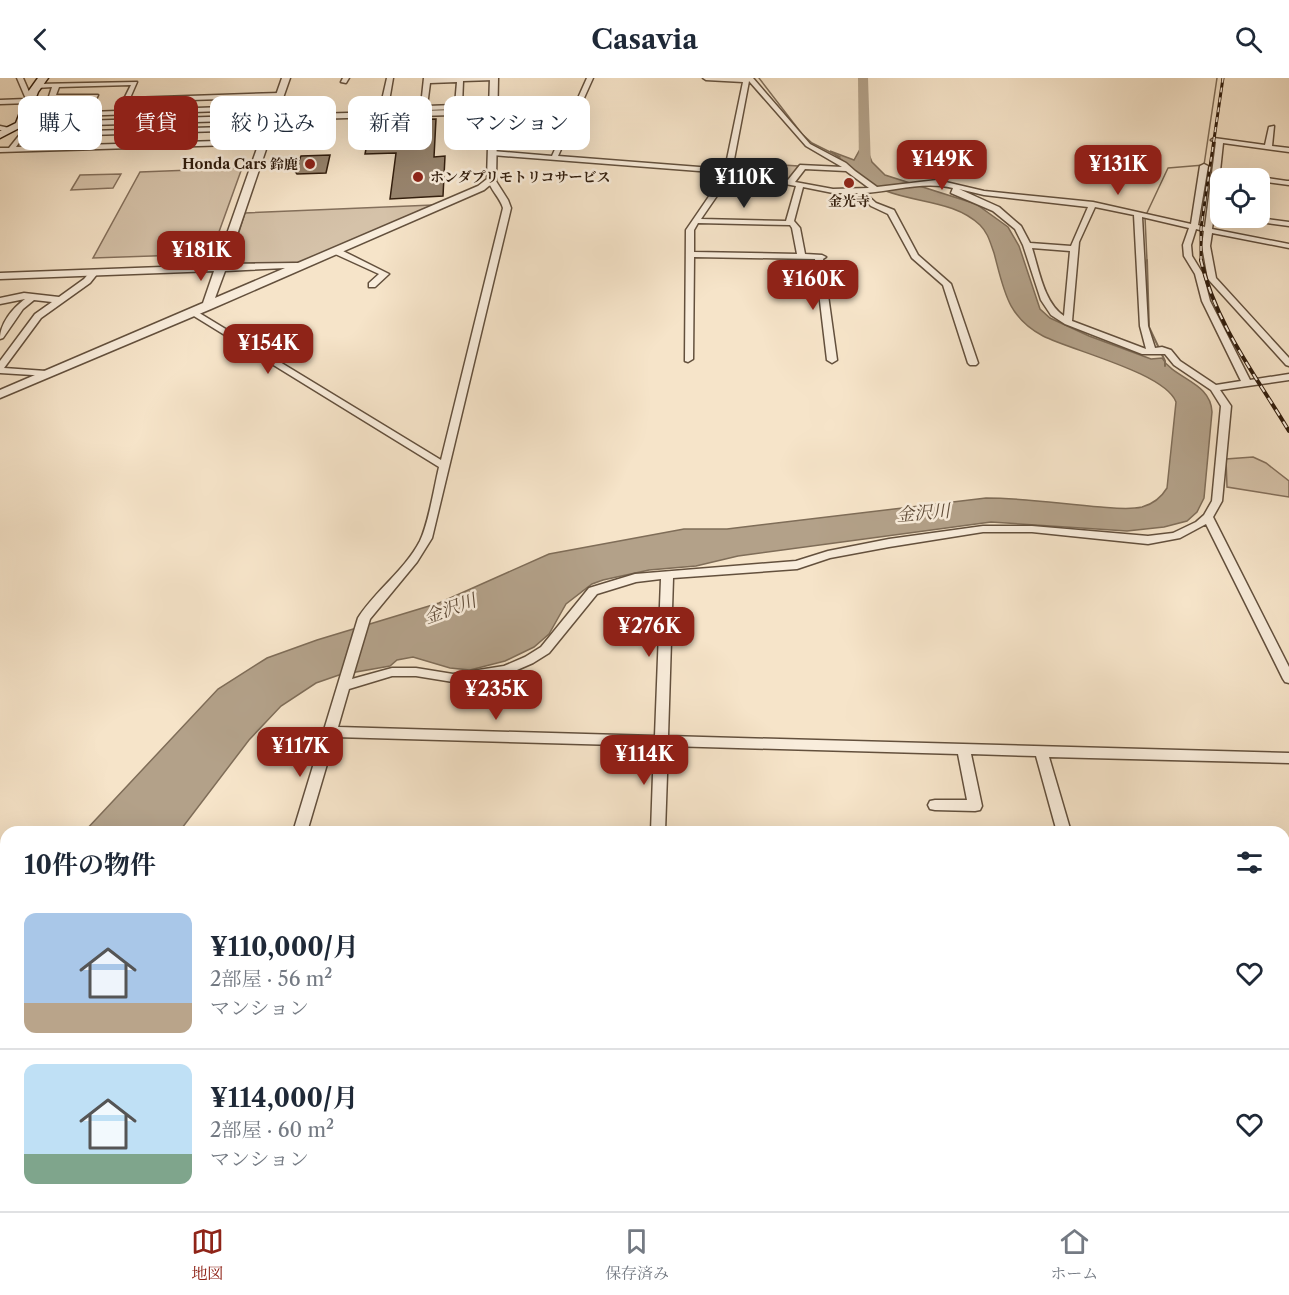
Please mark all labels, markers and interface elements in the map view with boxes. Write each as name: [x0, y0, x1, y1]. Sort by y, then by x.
icon: back: [24, 23, 57, 56]
text: Casavia: [591, 23, 698, 56]
icon: search: [1232, 23, 1265, 56]
chip: 購入: [18, 96, 102, 150]
chip: 賃貸: [114, 96, 198, 150]
chip: 絞り込み: [210, 96, 336, 150]
chip: 新着: [348, 96, 432, 150]
chip: マンション: [444, 96, 590, 150]
pin: ¥149K: [900, 140, 984, 191]
pin: ¥131K: [1076, 145, 1160, 196]
text: ¥149K: [911, 147, 973, 171]
text: ¥131K: [1089, 152, 1147, 176]
place label: Honda Cars 鈴鹿: [182, 155, 298, 173]
marker: Honda Cars 鈴鹿: [303, 157, 317, 171]
pin: ¥110K: [702, 158, 786, 209]
text: ¥110K: [714, 165, 774, 189]
place label: ホンダプリモトリコサービス: [430, 168, 611, 186]
map controls: [1210, 168, 1270, 228]
button: locate: [1210, 168, 1270, 228]
marker: ホンダプリモトリコサービス: [411, 170, 425, 184]
marker: 金光寺: [842, 176, 856, 190]
place label: 金光寺: [828, 192, 870, 210]
pin: ¥181K: [159, 231, 243, 282]
text: ¥181K: [171, 238, 231, 262]
pin: ¥160K: [771, 260, 855, 311]
text: ¥160K: [781, 267, 845, 291]
pin: ¥154K: [226, 324, 310, 375]
text: ¥154K: [237, 331, 299, 355]
water label: 金沢川: [895, 500, 953, 526]
water label: 金沢川: [421, 589, 481, 629]
pin: ¥276K: [607, 607, 691, 658]
text: ¥276K: [617, 614, 681, 638]
pin: ¥235K: [454, 670, 538, 721]
text: ¥235K: [464, 677, 528, 701]
pin: ¥117K: [258, 727, 342, 778]
text: ¥117K: [271, 734, 329, 758]
pin: ¥114K: [602, 735, 686, 786]
text: ¥114K: [614, 742, 674, 766]
icon: filters: [1233, 846, 1266, 879]
text: 10件の物件: [24, 849, 156, 881]
text: ¥110,000/月: [210, 931, 359, 963]
icon: home: [72, 937, 144, 1009]
icon: heart: [1233, 957, 1266, 990]
text: 2部屋 · 56 m²: [210, 967, 332, 991]
text: マンション: [210, 996, 309, 1020]
text: ¥114,000/月: [210, 1082, 358, 1114]
icon: home: [72, 1088, 144, 1160]
icon: heart: [1233, 1108, 1266, 1141]
text: 2部屋 · 60 m²: [210, 1118, 334, 1142]
text: マンション: [210, 1147, 309, 1171]
tab: 地図: [191, 1225, 224, 1284]
tab: 保存済み: [605, 1225, 669, 1284]
tab: ホーム: [1050, 1225, 1098, 1284]

